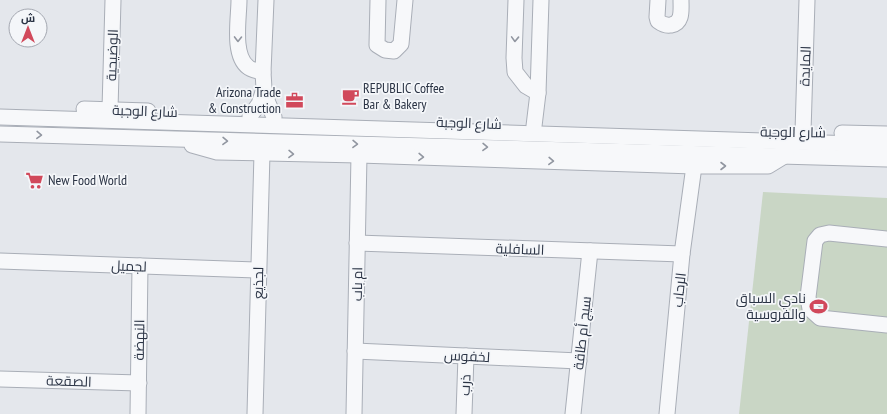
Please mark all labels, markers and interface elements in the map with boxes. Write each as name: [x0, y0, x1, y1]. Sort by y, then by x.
north arrow: [8, 8, 48, 48]
text: ش: [21, 11, 35, 25]
street label: الوضيحية: [102, 29, 122, 81]
one-way arrow: [234, 36, 242, 42]
one-way arrow: [511, 36, 519, 42]
street label: المايدة: [795, 45, 815, 87]
place label: REPUBLIC Coffee Bar & Bakery: [363, 79, 445, 113]
place label: Arizona Trade & Construction: [208, 83, 281, 117]
cafe icon: REPUBLIC Coffee Bar & Bakery: [340, 86, 360, 106]
office icon: Arizona Trade & Construction: [284, 90, 304, 110]
street label: شارع الوجبة: [112, 101, 178, 121]
street label: شارع الوجبة: [436, 113, 502, 133]
street label: شارع الوجبة: [760, 122, 826, 142]
one-way arrow: [36, 131, 42, 139]
one-way arrow: [222, 136, 228, 145]
one-way arrow: [352, 140, 358, 148]
one-way arrow: [482, 143, 488, 152]
one-way arrow: [288, 149, 294, 158]
one-way arrow: [418, 153, 424, 161]
one-way arrow: [548, 157, 554, 165]
one-way arrow: [720, 162, 726, 170]
supermarket icon: New Food World: [25, 170, 45, 190]
place label: New Food World: [48, 171, 127, 189]
street label: السافلية: [495, 239, 545, 259]
street label: لجميل: [111, 256, 147, 276]
street label: لجذيع: [249, 267, 267, 299]
street label: ام باب: [348, 267, 367, 301]
street label: الرحاب: [668, 272, 690, 308]
place label: نادي السباق والفروسية: [736, 289, 806, 323]
street label: سيج أم طاقة: [569, 295, 596, 371]
sports icon: نادي السباق والفروسية: [809, 296, 829, 316]
street label: النهضة: [130, 319, 148, 361]
street label: لخفوس: [443, 346, 491, 366]
street label: الصقعة: [46, 371, 92, 391]
street label: ذرب: [456, 374, 474, 396]

